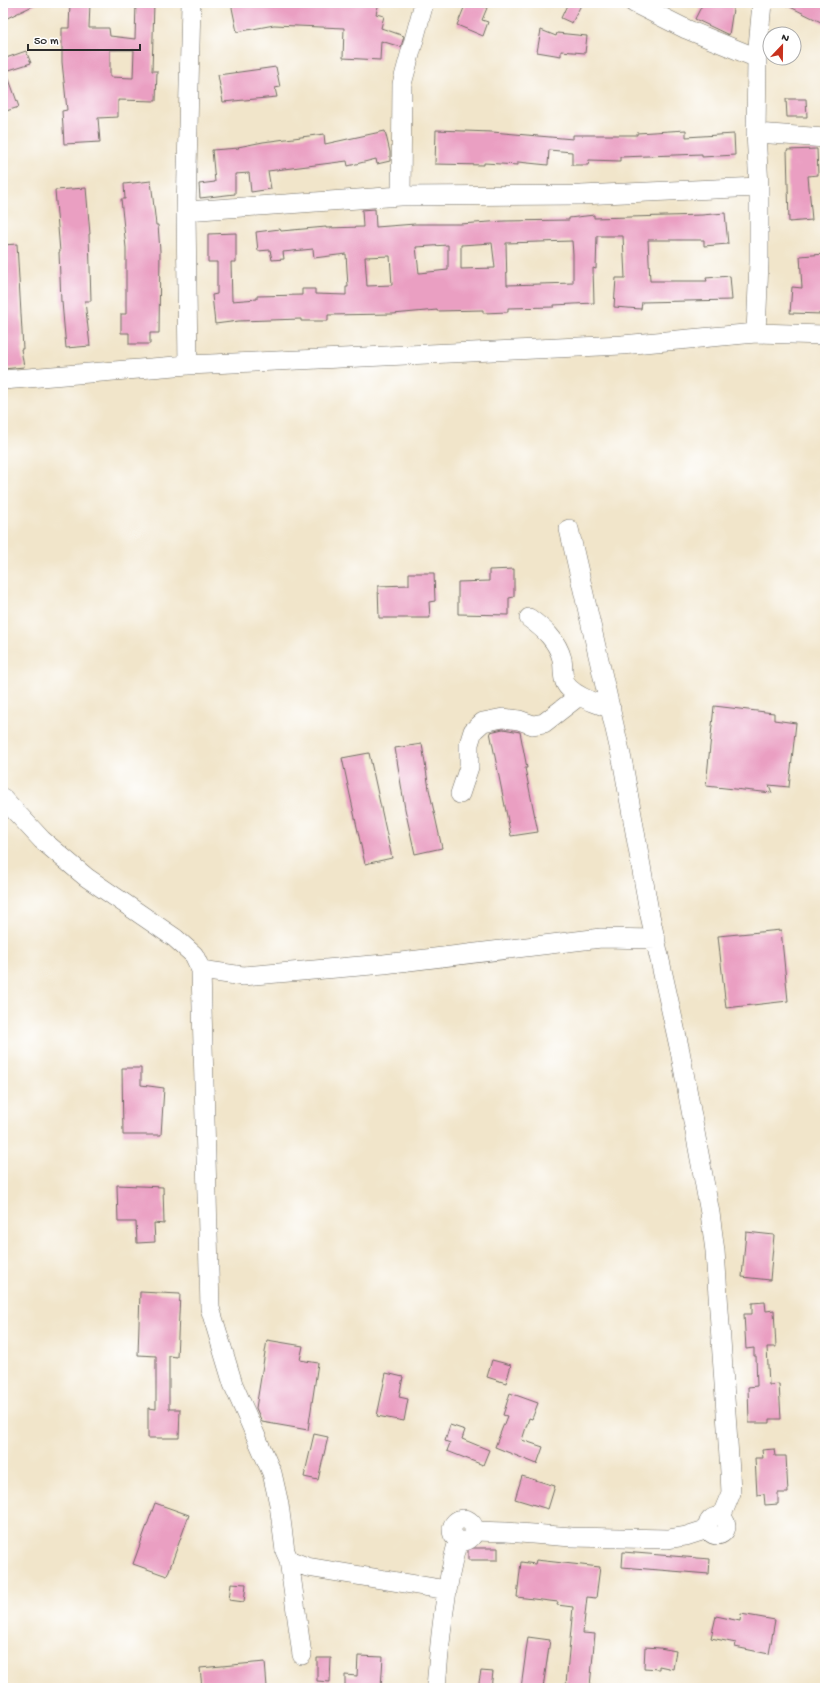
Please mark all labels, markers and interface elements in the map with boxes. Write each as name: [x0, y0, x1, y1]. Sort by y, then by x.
scale bar: [28, 26, 140, 52]
north arrow: [762, 26, 802, 66]
text: N: [779, 32, 791, 45]
text: 50 m: [34, 35, 59, 49]

